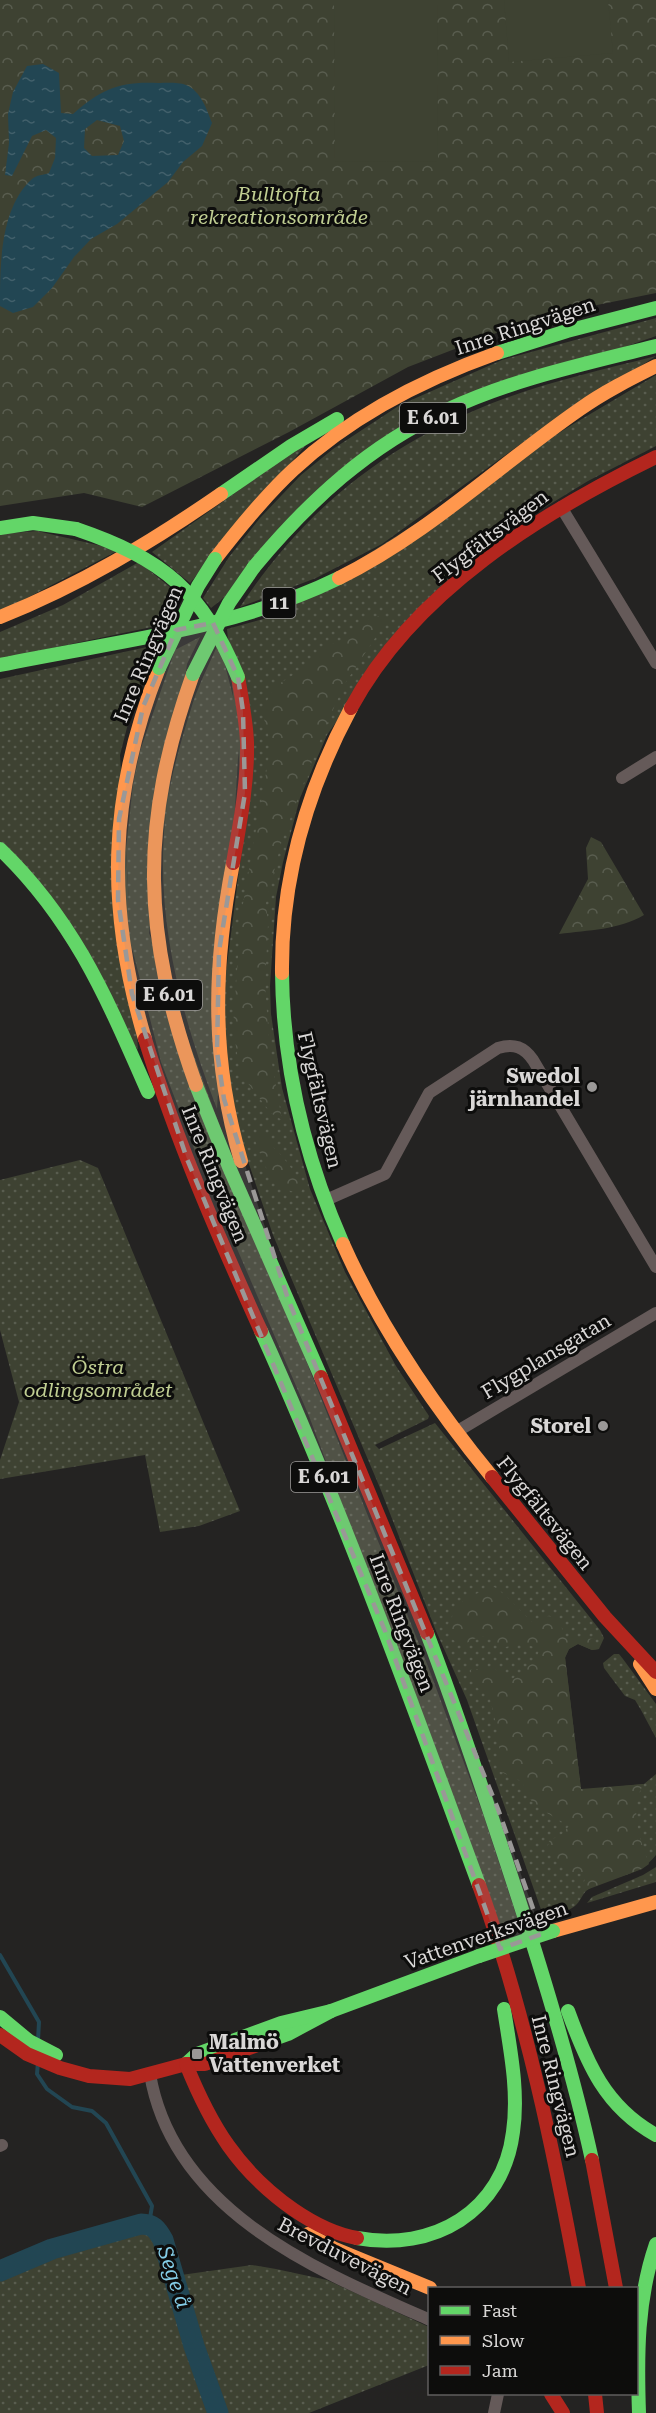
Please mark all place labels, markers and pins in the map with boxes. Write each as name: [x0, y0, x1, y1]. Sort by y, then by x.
place label: Swedol järnhandel: [468, 1064, 580, 1111]
marker: Swedol järnhandel: [585, 1080, 599, 1094]
place label: Storel: [530, 1414, 591, 1438]
marker: Storel: [596, 1419, 610, 1433]
place label: Malmö Vattenverket: [209, 2030, 340, 2077]
marker: Malmö Vattenverket: [190, 2047, 204, 2061]

